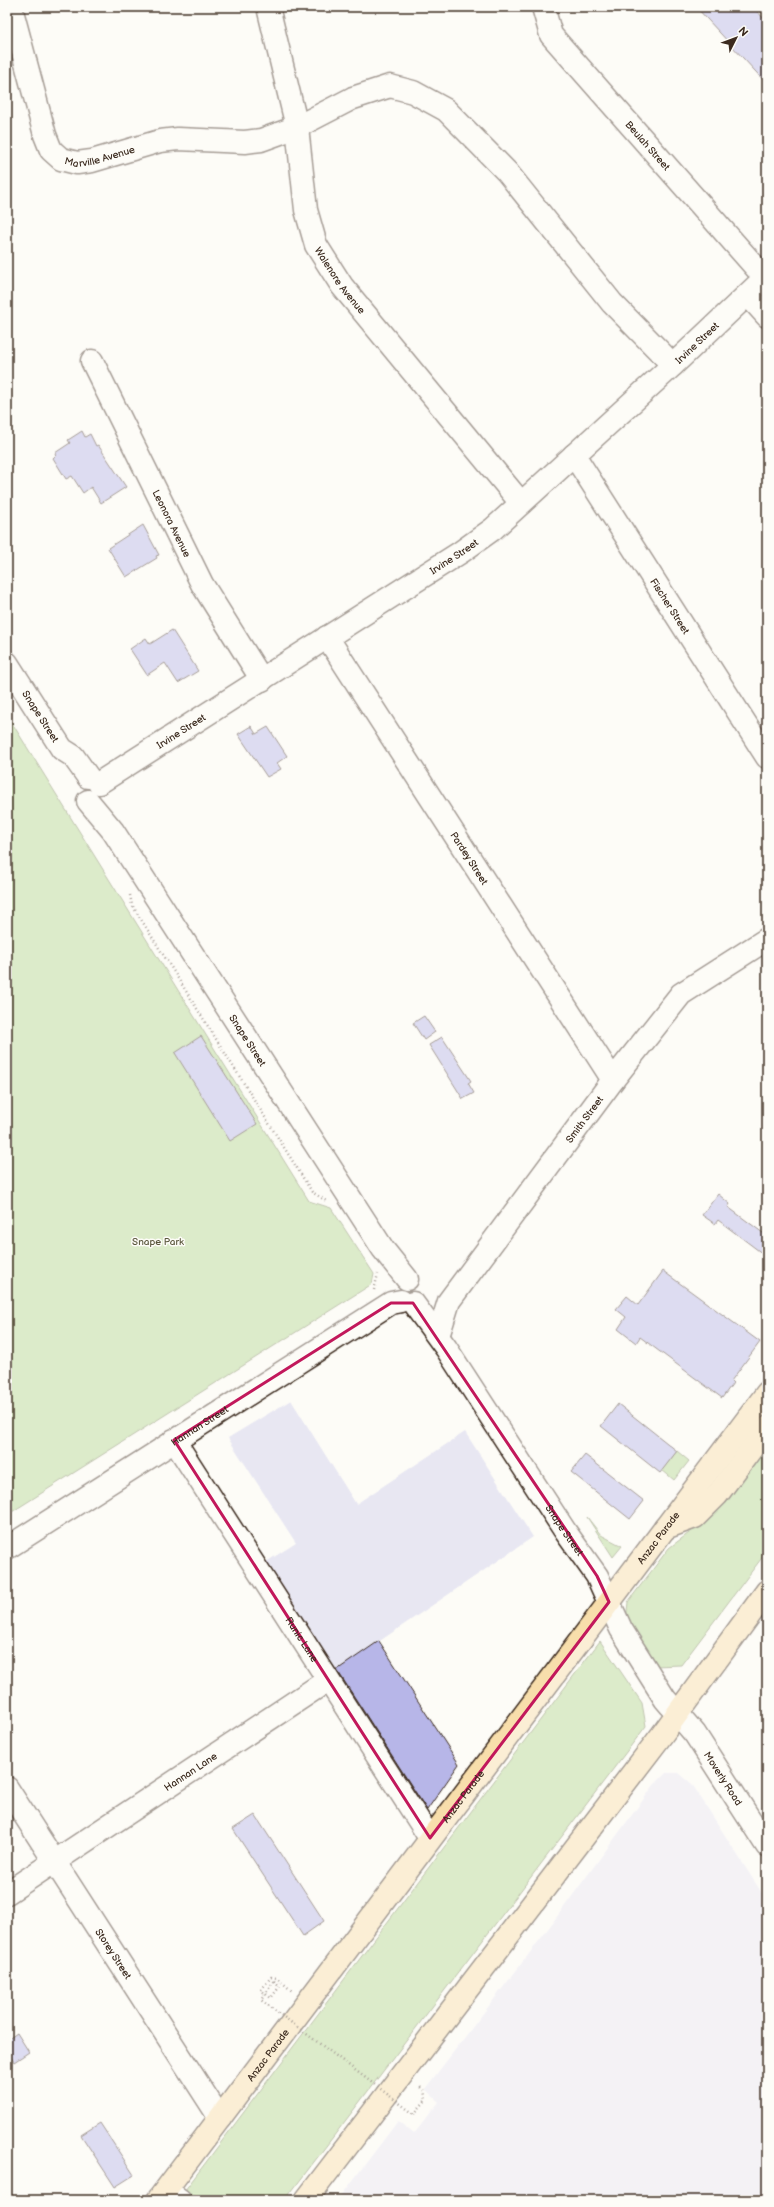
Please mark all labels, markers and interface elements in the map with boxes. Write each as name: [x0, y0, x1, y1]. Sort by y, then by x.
north arrow: [716, 18, 756, 58]
text: N: [735, 24, 751, 39]
street label: Beulah Street: [622, 119, 672, 173]
street label: Marville Avenue: [63, 144, 136, 170]
street label: Walenore Avenue: [312, 245, 367, 317]
street label: Irvine Street: [673, 320, 722, 367]
street label: Leonora Avenue: [149, 488, 193, 560]
street label: Irvine Street: [428, 537, 481, 577]
street label: Fischer Street: [647, 576, 692, 636]
street label: Snape Street: [19, 688, 61, 745]
street label: Irvine Street: [155, 712, 208, 752]
street label: Pardey Street: [447, 830, 490, 887]
street label: Snape Street: [226, 1013, 268, 1069]
street label: Smith Street: [563, 1094, 606, 1146]
park label: Snape Park: [132, 1236, 184, 1248]
street label: Hannan Street: [169, 1404, 231, 1449]
street label: Snape Street: [542, 1503, 586, 1558]
street label: Anzac Parade: [635, 1509, 682, 1567]
street label: Runic Lane: [282, 1615, 320, 1665]
street label: Hannan Lane: [162, 1750, 220, 1794]
street label: Moverly Road: [701, 1750, 745, 1808]
street label: Anzac Parade: [440, 1768, 487, 1825]
street label: Storey Street: [92, 1927, 134, 1982]
street label: Anzac Parade: [245, 2027, 292, 2084]

